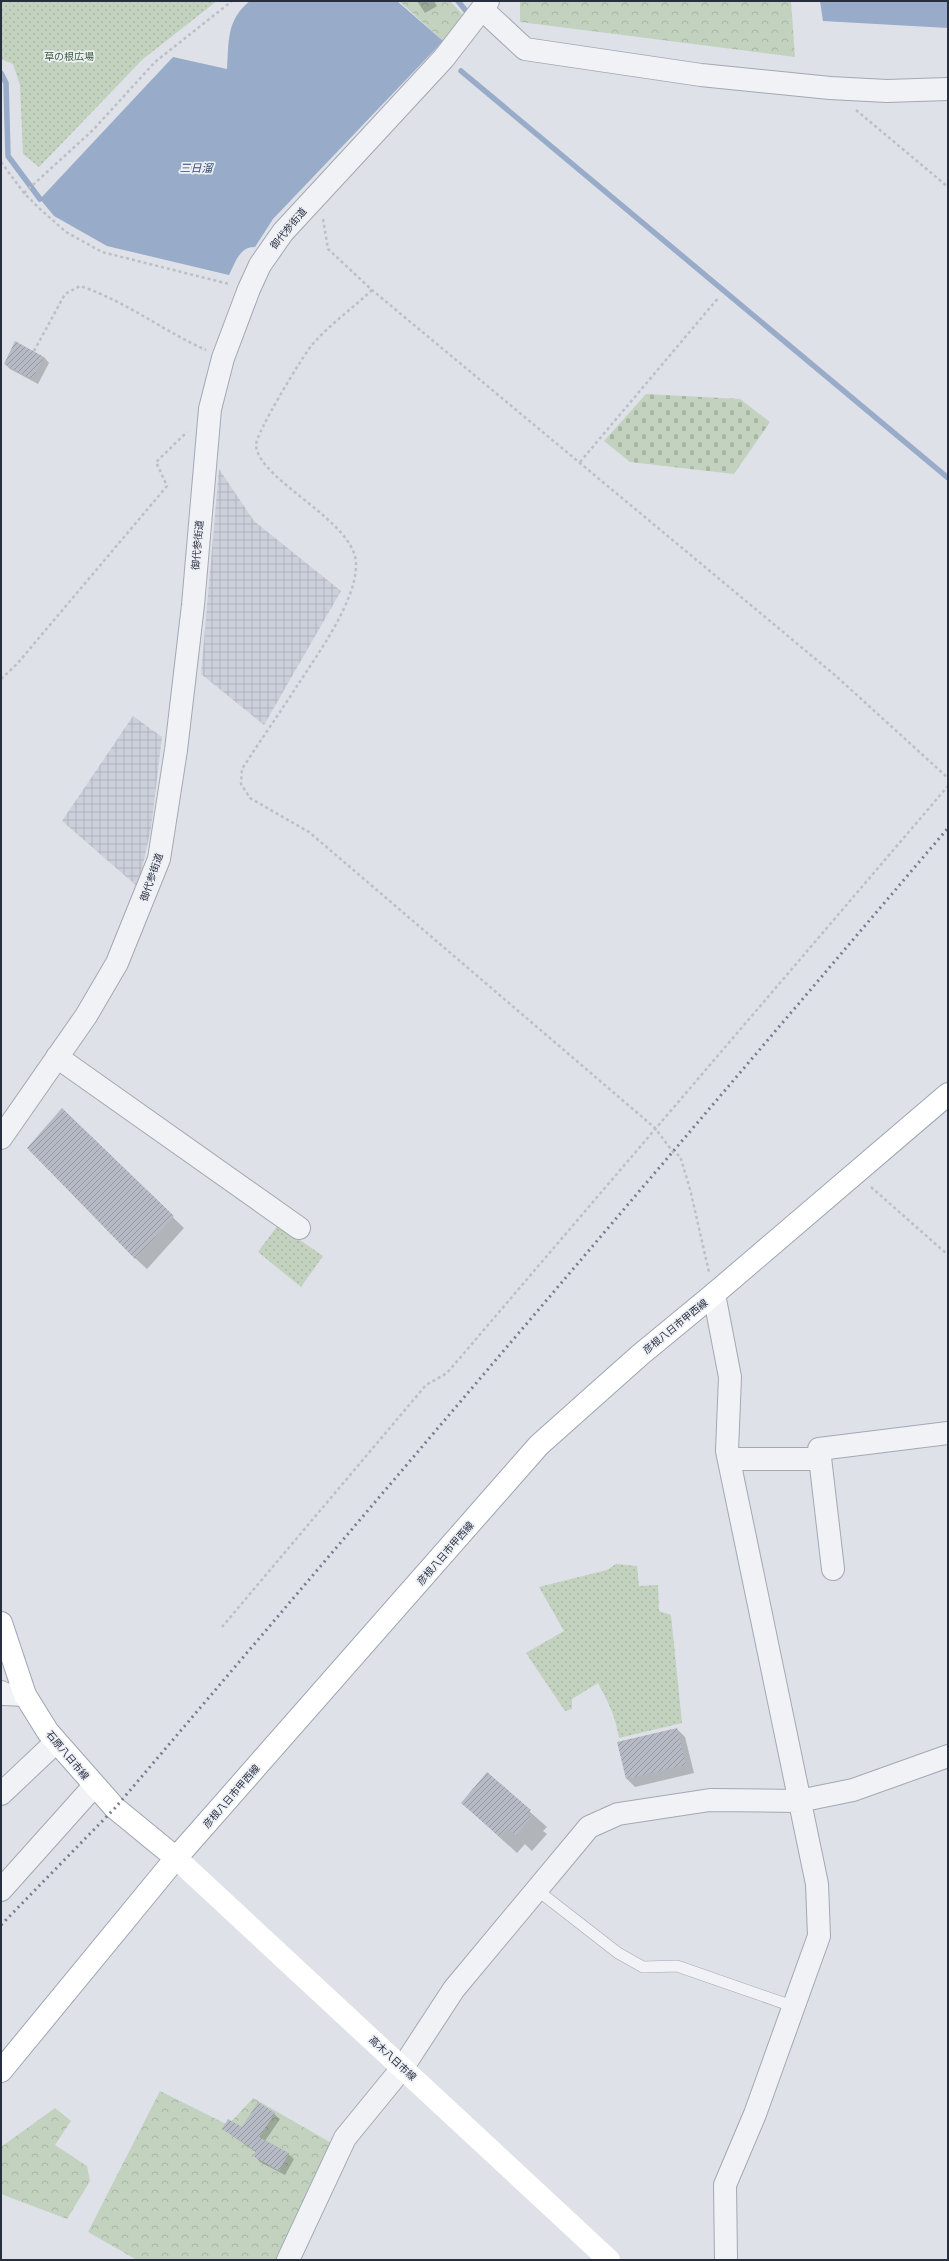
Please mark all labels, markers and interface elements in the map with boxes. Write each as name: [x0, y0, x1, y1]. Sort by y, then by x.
park label: 草の根広場: [44, 50, 94, 63]
water label: 三日溜: [180, 161, 214, 175]
street label: 御代参街道: [267, 205, 309, 252]
street label: 御代参街道: [189, 520, 206, 571]
street label: 御代参街道: [137, 851, 166, 903]
street label: 彦根八日市甲西線: [640, 1296, 710, 1357]
street label: 彦根八日市甲西線: [414, 1519, 477, 1588]
street label: 石原八日市線: [43, 1728, 92, 1782]
street label: 彦根八日市甲西線: [200, 1762, 263, 1831]
street label: 高木八日市線: [366, 2033, 419, 2084]

